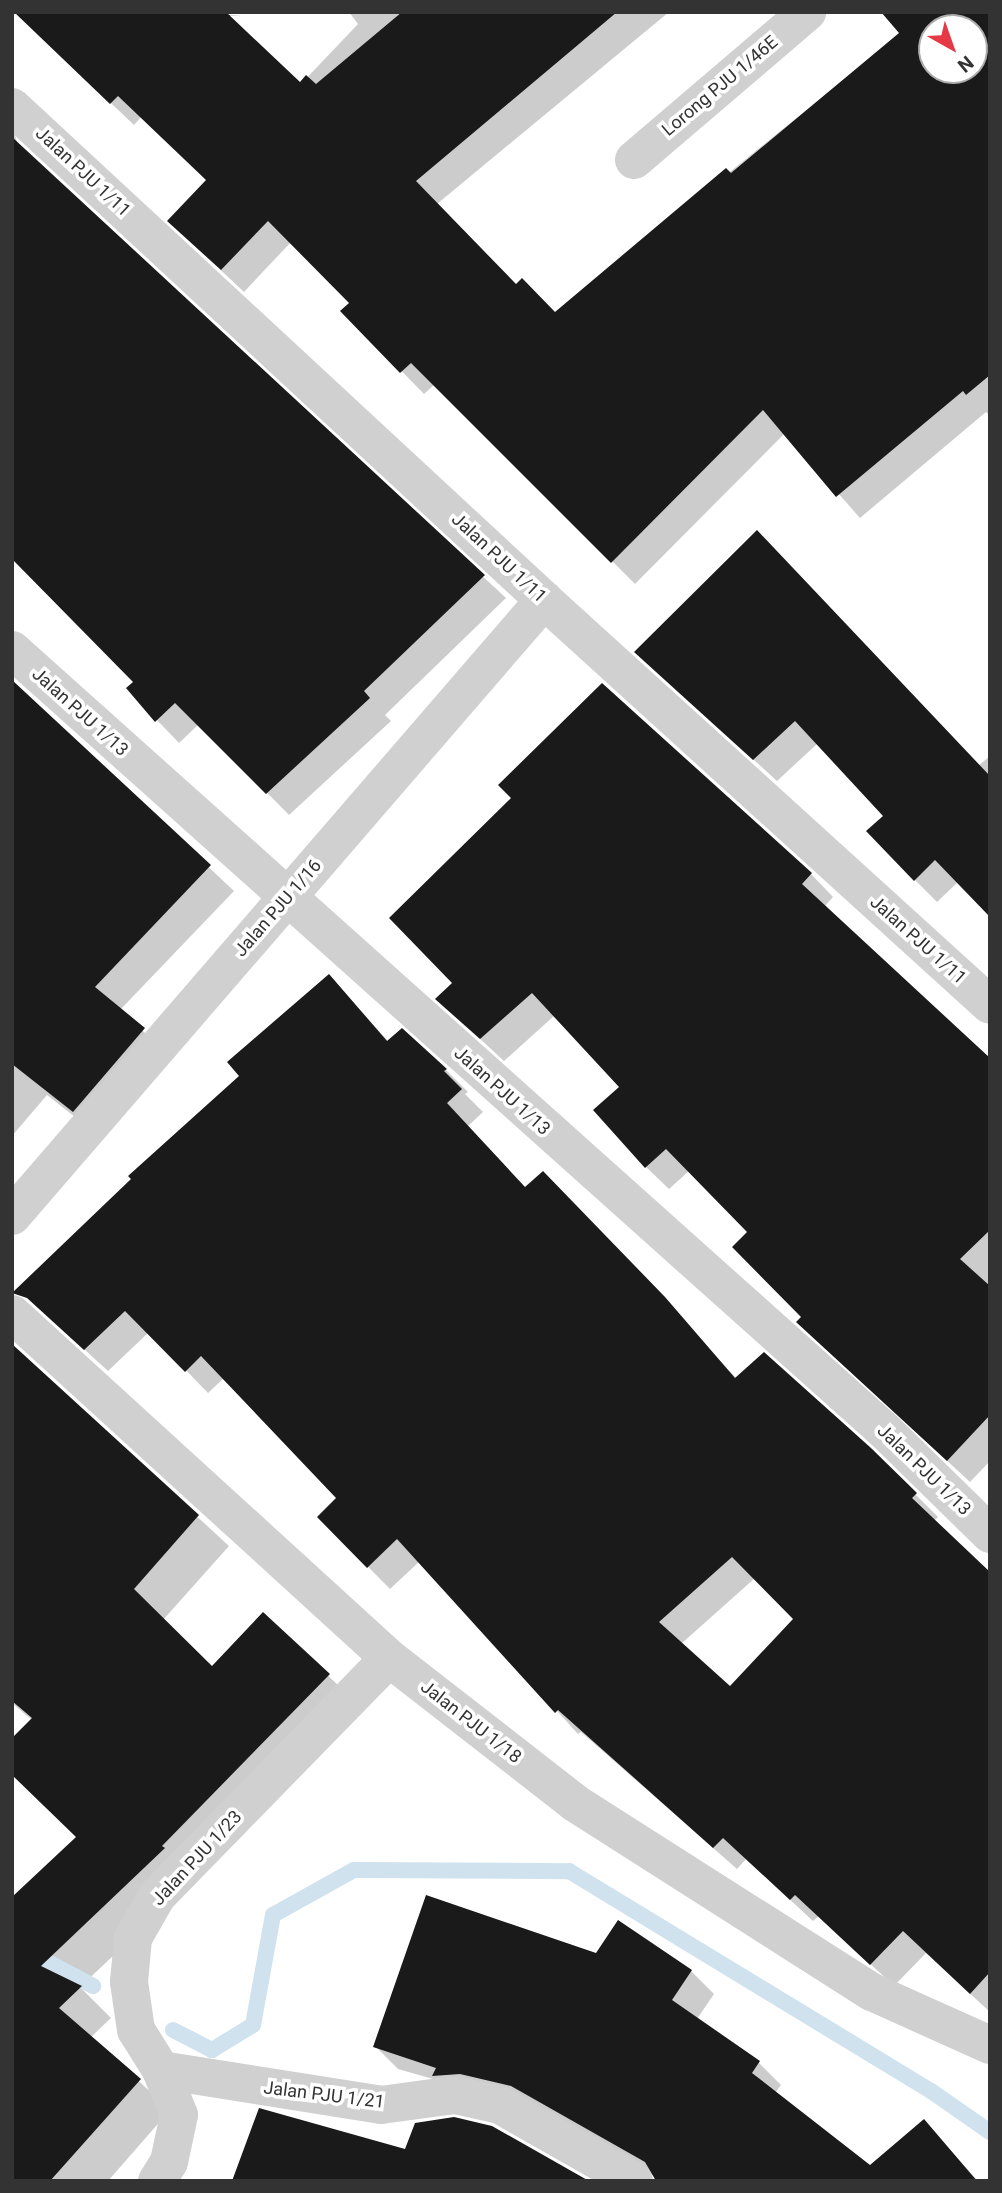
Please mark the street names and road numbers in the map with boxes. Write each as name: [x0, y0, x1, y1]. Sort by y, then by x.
street label: Lorong PJU 1/46E: [658, 31, 782, 141]
street label: Jalan PJU 1/11: [31, 123, 135, 221]
street label: Jalan PJU 1/11: [447, 509, 551, 607]
street label: Jalan PJU 1/13: [28, 663, 132, 761]
street label: Jalan PJU 1/16: [230, 855, 326, 961]
street label: Jalan PJU 1/11: [866, 891, 970, 989]
street label: Jalan PJU 1/13: [450, 1042, 554, 1140]
street label: Jalan PJU 1/13: [873, 1420, 975, 1520]
street label: Jalan PJU 1/18: [416, 1676, 526, 1768]
street label: Jalan PJU 1/23: [148, 1806, 246, 1910]
street label: Jalan PJU 1/21: [262, 2077, 386, 2113]

